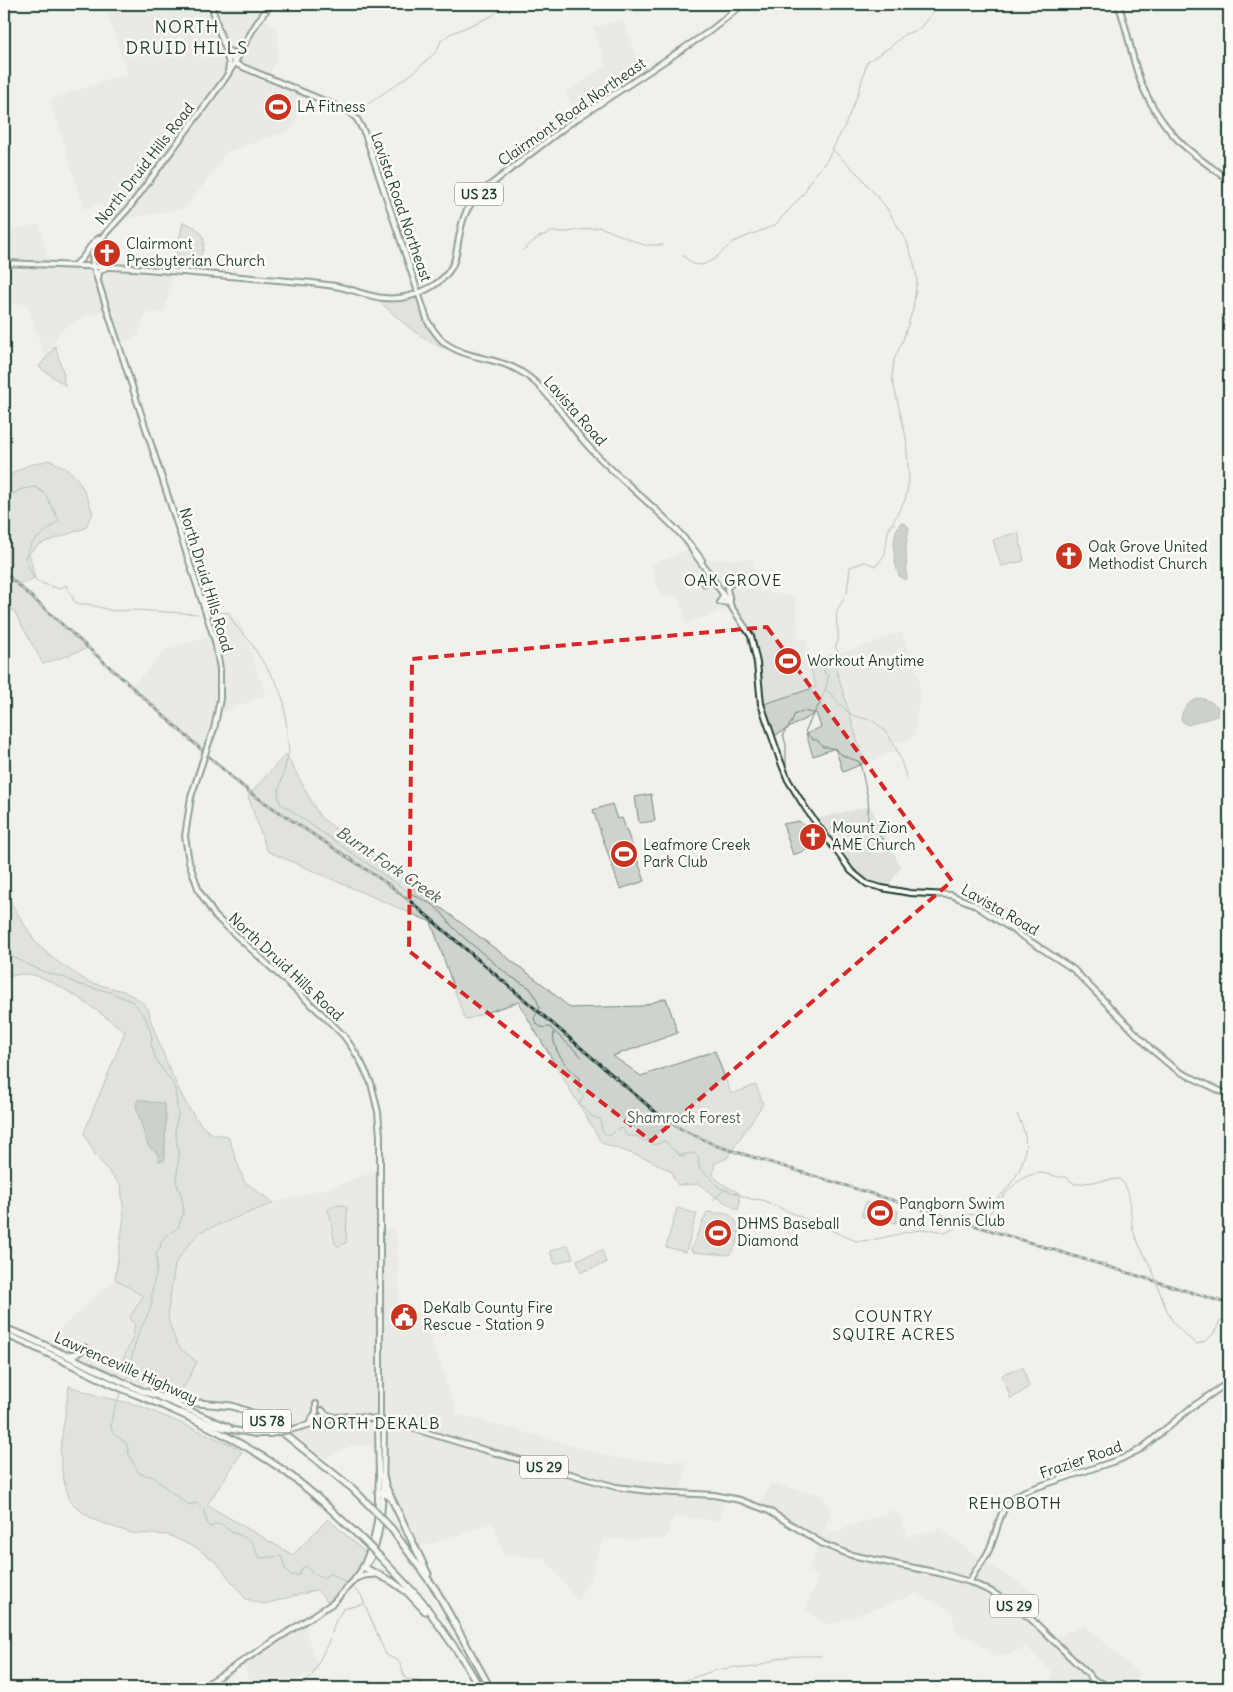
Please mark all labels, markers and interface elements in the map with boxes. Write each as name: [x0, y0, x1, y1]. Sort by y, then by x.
district label: NORTH DRUID HILLS: [126, 15, 248, 59]
street label: Clairmont Road Northeast: [494, 53, 649, 170]
sports icon: LA Fitness: [263, 92, 293, 122]
place label: LA Fitness: [297, 97, 366, 116]
street label: North Druid Hills Road: [91, 99, 198, 229]
street label: Lavista Road Northeast: [367, 129, 436, 284]
road number: US 23: [455, 182, 503, 205]
place label: Clairmont Presbyterian Church: [126, 234, 266, 270]
church icon: Clairmont Presbyterian Church: [92, 238, 122, 268]
street label: Lavista Road: [540, 372, 611, 450]
street label: North Druid Hills Road: [176, 505, 238, 654]
place label: Oak Grove United Methodist Church: [1088, 537, 1208, 573]
church icon: Oak Grove United Methodist Church: [1054, 541, 1084, 571]
district label: OAK GROVE: [684, 570, 782, 590]
sports icon: Workout Anytime: [773, 646, 803, 676]
place label: Workout Anytime: [807, 651, 924, 670]
place label: Mount Zion AME Church: [832, 818, 916, 854]
water label: Burnt Fork Creek: [333, 821, 447, 908]
church icon: Mount Zion AME Church: [798, 822, 828, 852]
place label: Leafmore Creek Park Club: [643, 835, 751, 871]
sports icon: Leafmore Creek Park Club: [609, 839, 639, 869]
street label: Lavista Road: [958, 880, 1043, 939]
street label: North Druid Hills Road: [225, 909, 348, 1025]
park label: Shamrock Forest: [627, 1108, 741, 1127]
place label: Pangborn Swim and Tennis Club: [899, 1194, 1005, 1230]
sports icon: Pangborn Swim and Tennis Club: [865, 1198, 895, 1228]
place label: DHMS Baseball Diamond: [737, 1214, 839, 1250]
sports icon: DHMS Baseball Diamond: [703, 1218, 733, 1248]
place label: DeKalb County Fire Rescue - Station 9: [423, 1298, 553, 1334]
public building icon: DeKalb County Fire Rescue - Station 9: [389, 1302, 419, 1332]
district label: COUNTRY SQUIRE ACRES: [832, 1306, 956, 1344]
street label: Lawrenceville Highway: [51, 1327, 201, 1408]
road number: US 78: [243, 1410, 291, 1432]
district label: NORTH DEKALB: [311, 1413, 441, 1433]
street label: Frazier Road: [1037, 1437, 1125, 1482]
road number: US 29: [520, 1455, 568, 1478]
district label: REHOBOTH: [968, 1493, 1062, 1513]
road number: US 29: [990, 1594, 1038, 1618]

